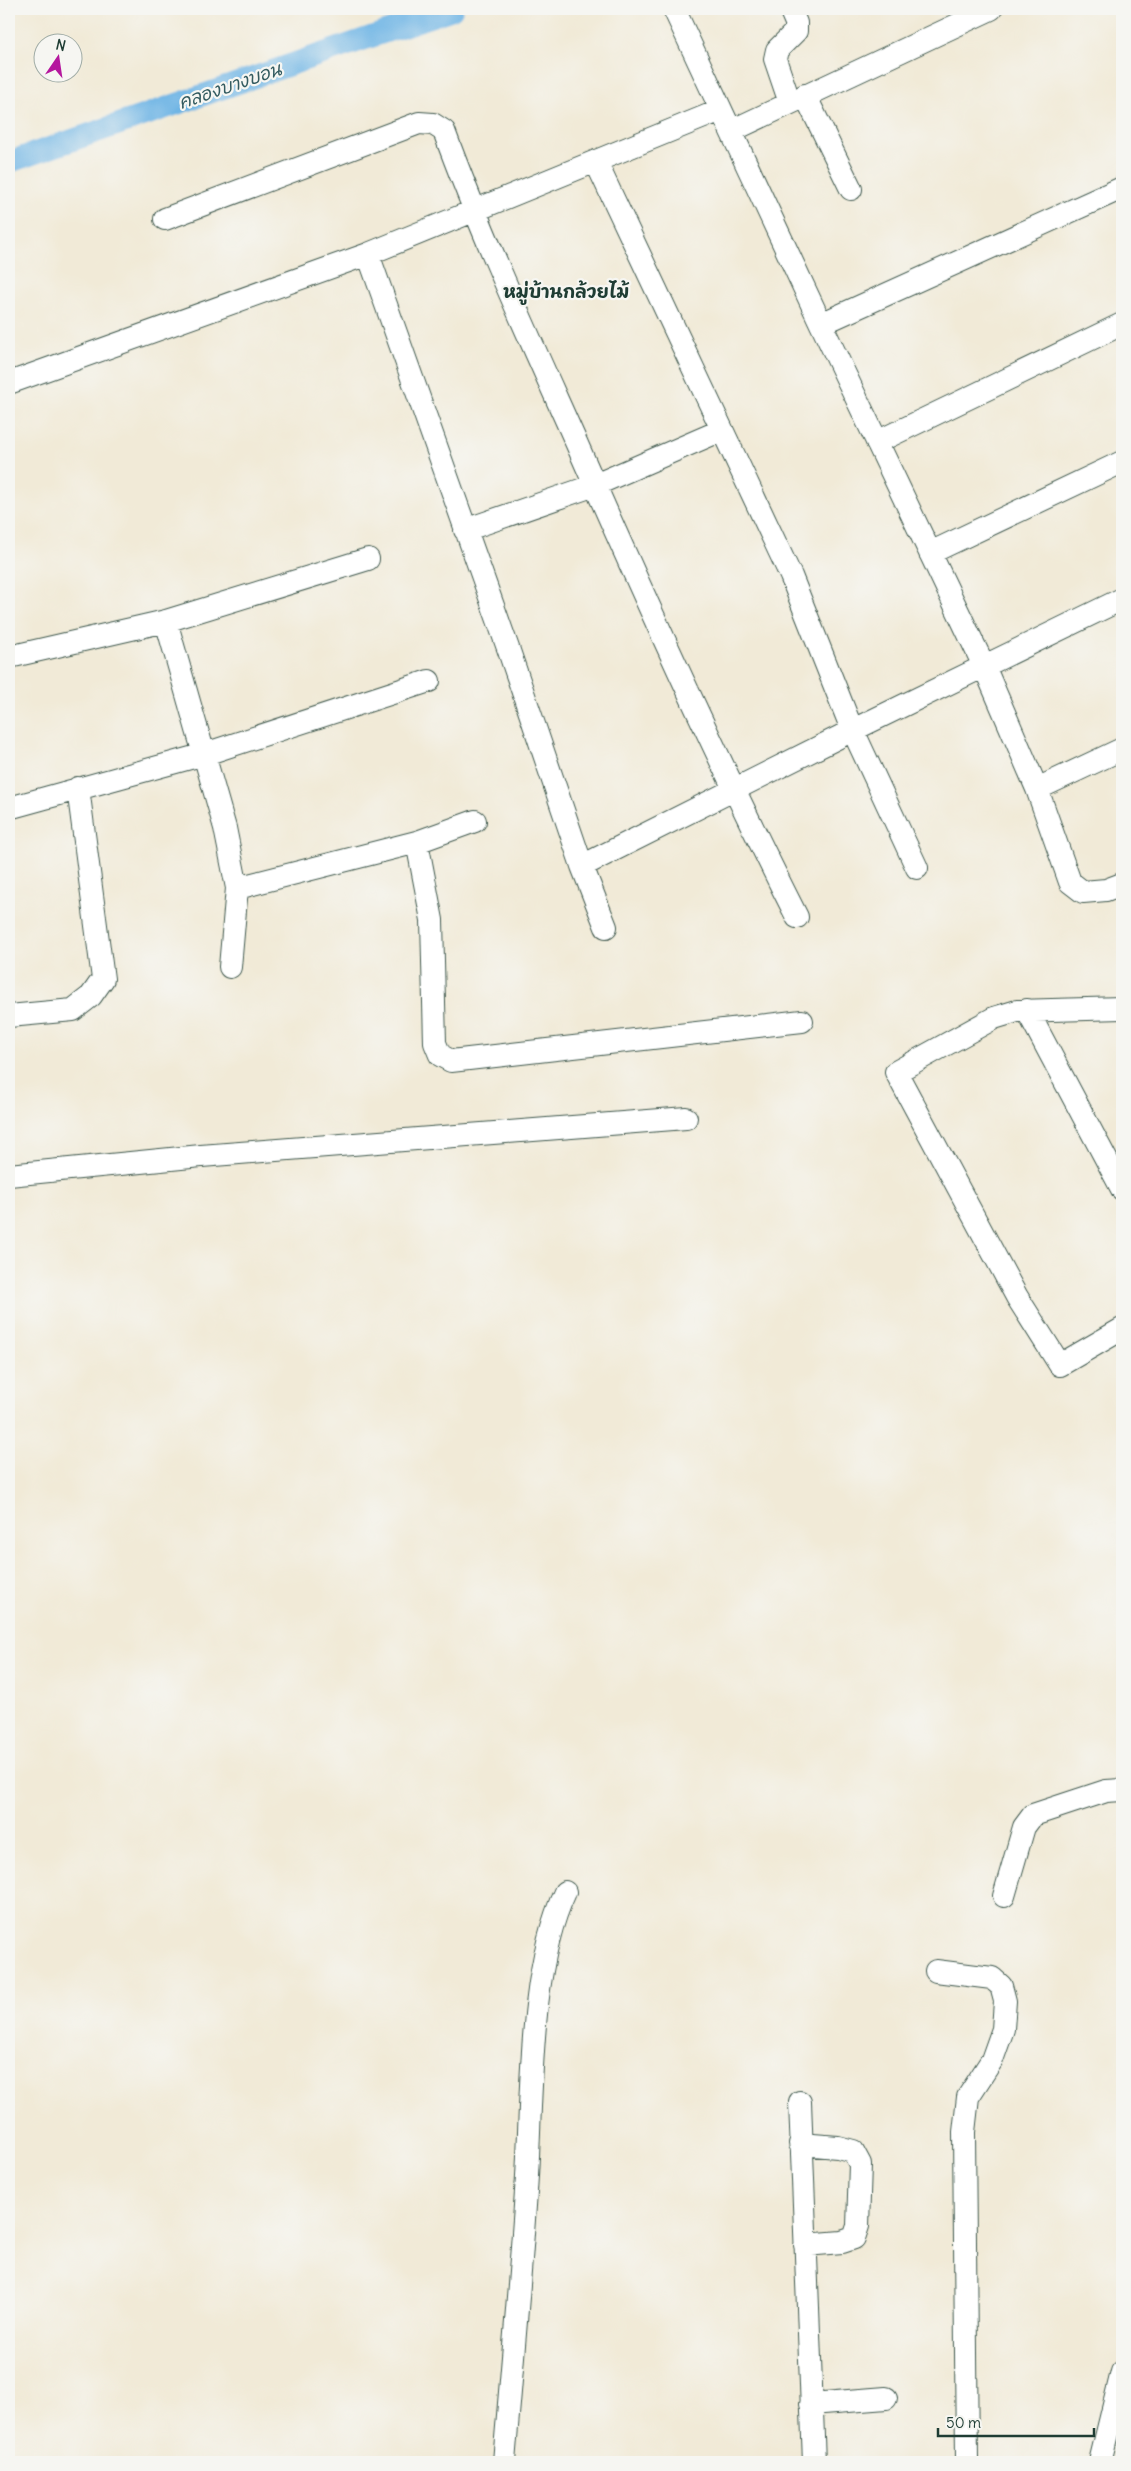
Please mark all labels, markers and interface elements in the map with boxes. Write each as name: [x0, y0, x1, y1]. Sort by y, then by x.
north arrow: [32, 32, 82, 82]
text: N: [54, 35, 68, 55]
water label: คลองบางบอน: [175, 57, 285, 114]
district label: หมู่บ้านกล้วยไม้: [503, 280, 630, 305]
scale bar: [938, 2406, 1095, 2438]
text: 50 m: [946, 2413, 981, 2432]

